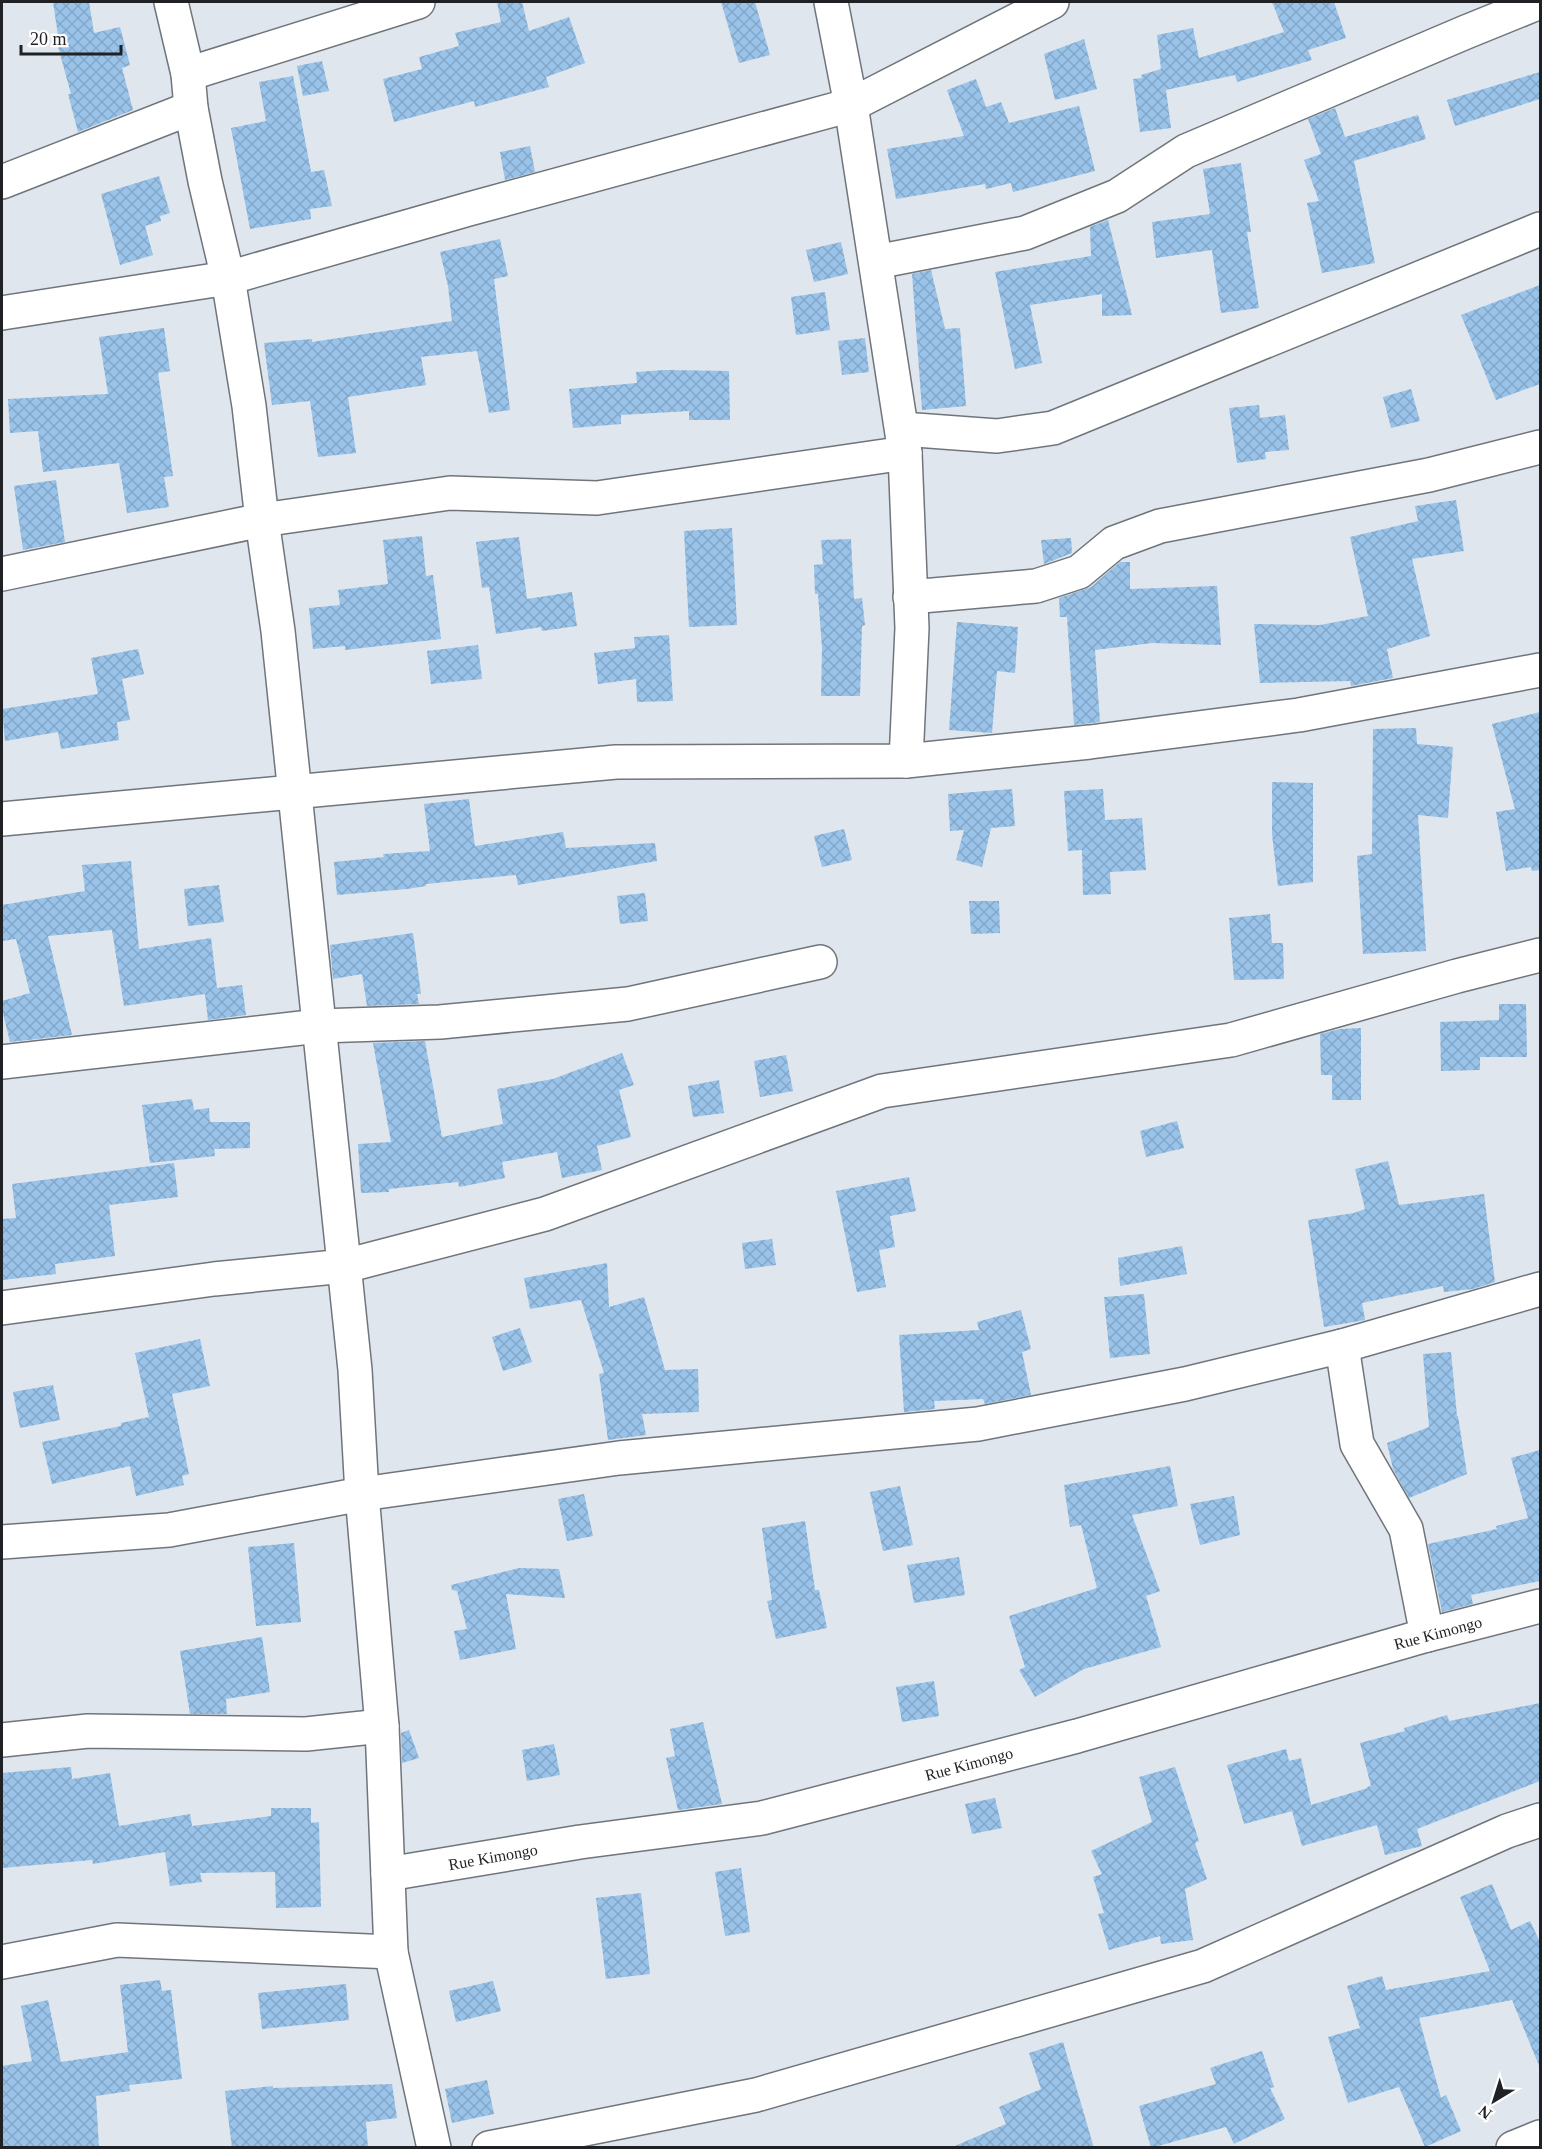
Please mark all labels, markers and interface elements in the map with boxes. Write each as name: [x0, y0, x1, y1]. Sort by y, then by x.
scale bar: [21, 18, 122, 56]
text: 20 m: [30, 29, 67, 49]
street label: Rue Kimongo: [1392, 1613, 1484, 1654]
street label: Rue Kimongo: [923, 1744, 1015, 1785]
street label: Rue Kimongo: [447, 1841, 539, 1874]
north arrow: [1464, 2071, 1524, 2131]
text: N: [1475, 2102, 1495, 2123]

